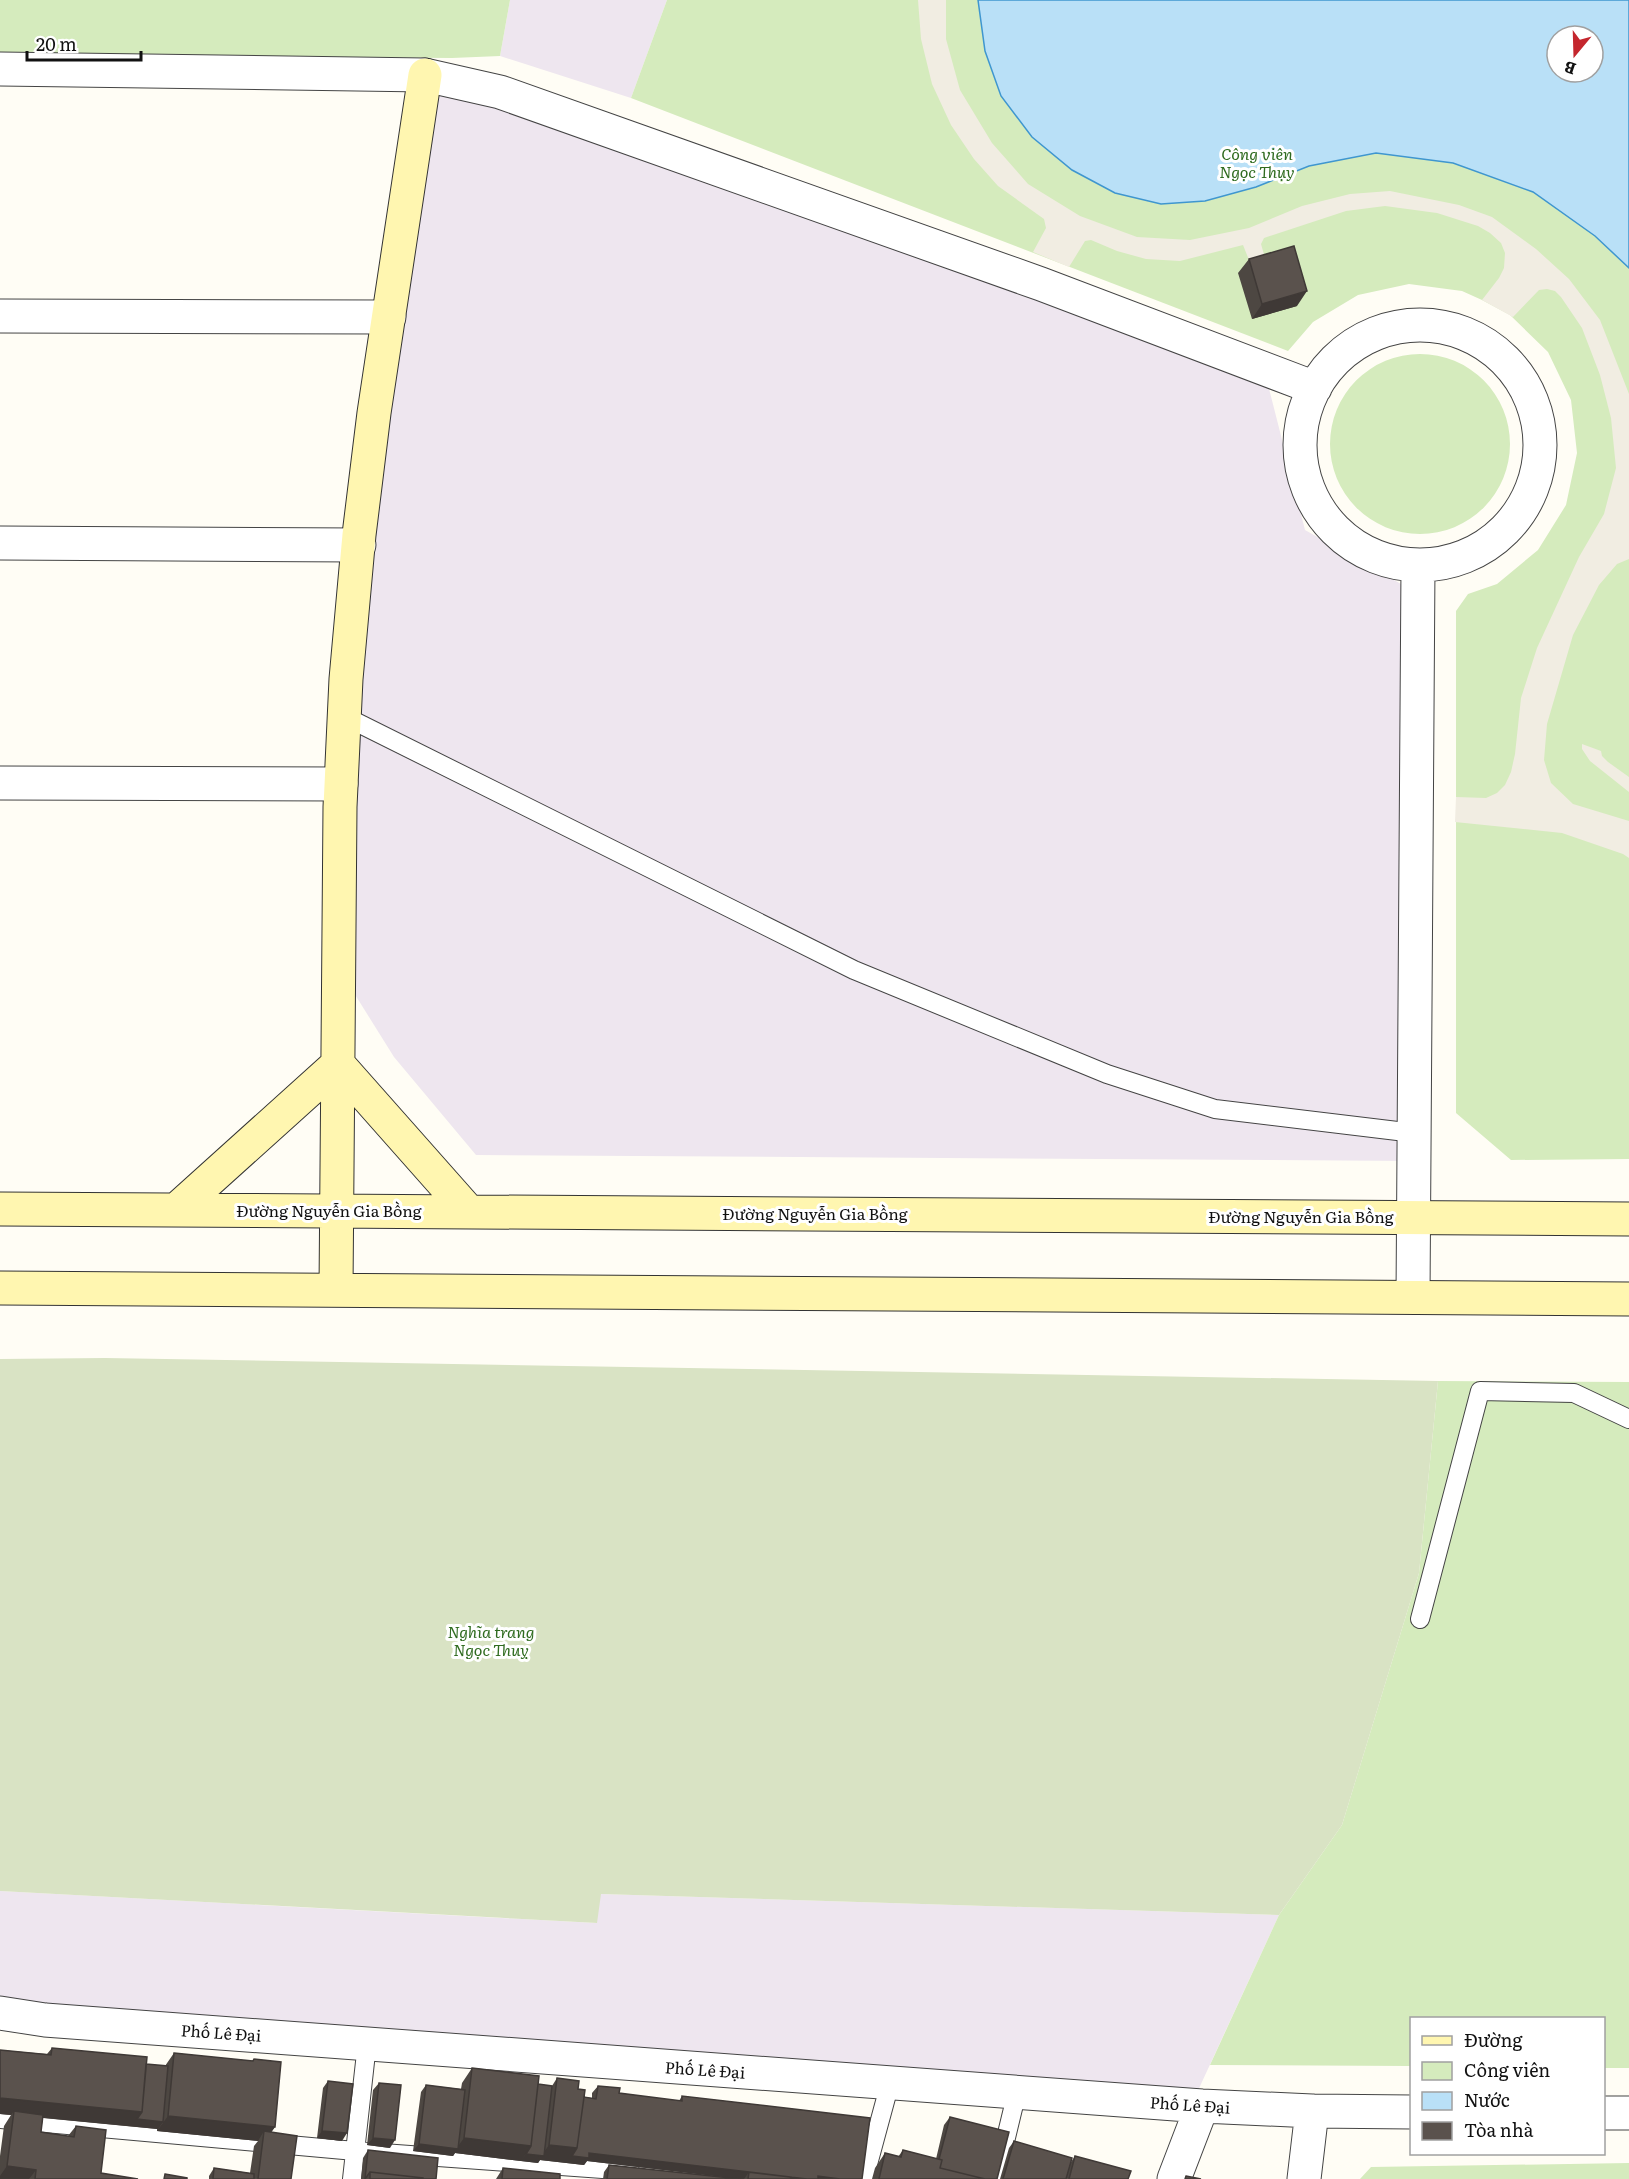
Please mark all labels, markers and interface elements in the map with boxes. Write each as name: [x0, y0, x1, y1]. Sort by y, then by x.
scale bar: [27, 24, 141, 62]
north arrow: [1545, 24, 1605, 84]
text: 20 m: [36, 30, 77, 57]
text: B: [1561, 56, 1579, 82]
park label: Công viên Ngọc Thụy: [1219, 141, 1295, 183]
street label: Đường Nguyễn Gia Bồng: [236, 1198, 422, 1222]
street label: Đường Nguyễn Gia Bồng: [722, 1201, 908, 1225]
street label: Đường Nguyễn Gia Bồng: [1208, 1204, 1394, 1228]
park label: Nghĩa trang Ngọc Thuỵ: [447, 1619, 535, 1661]
street label: Phố Lê Đại: [180, 2017, 262, 2047]
legend: [1410, 2017, 1605, 2155]
text: Đường: [1464, 2026, 1523, 2053]
street label: Phố Lê Đại: [664, 2054, 746, 2084]
text: Công viên: [1464, 2056, 1550, 2083]
text: Nước: [1464, 2086, 1510, 2113]
street label: Phố Lê Đại: [1149, 2089, 1231, 2119]
text: Tòa nhà: [1464, 2116, 1534, 2143]

